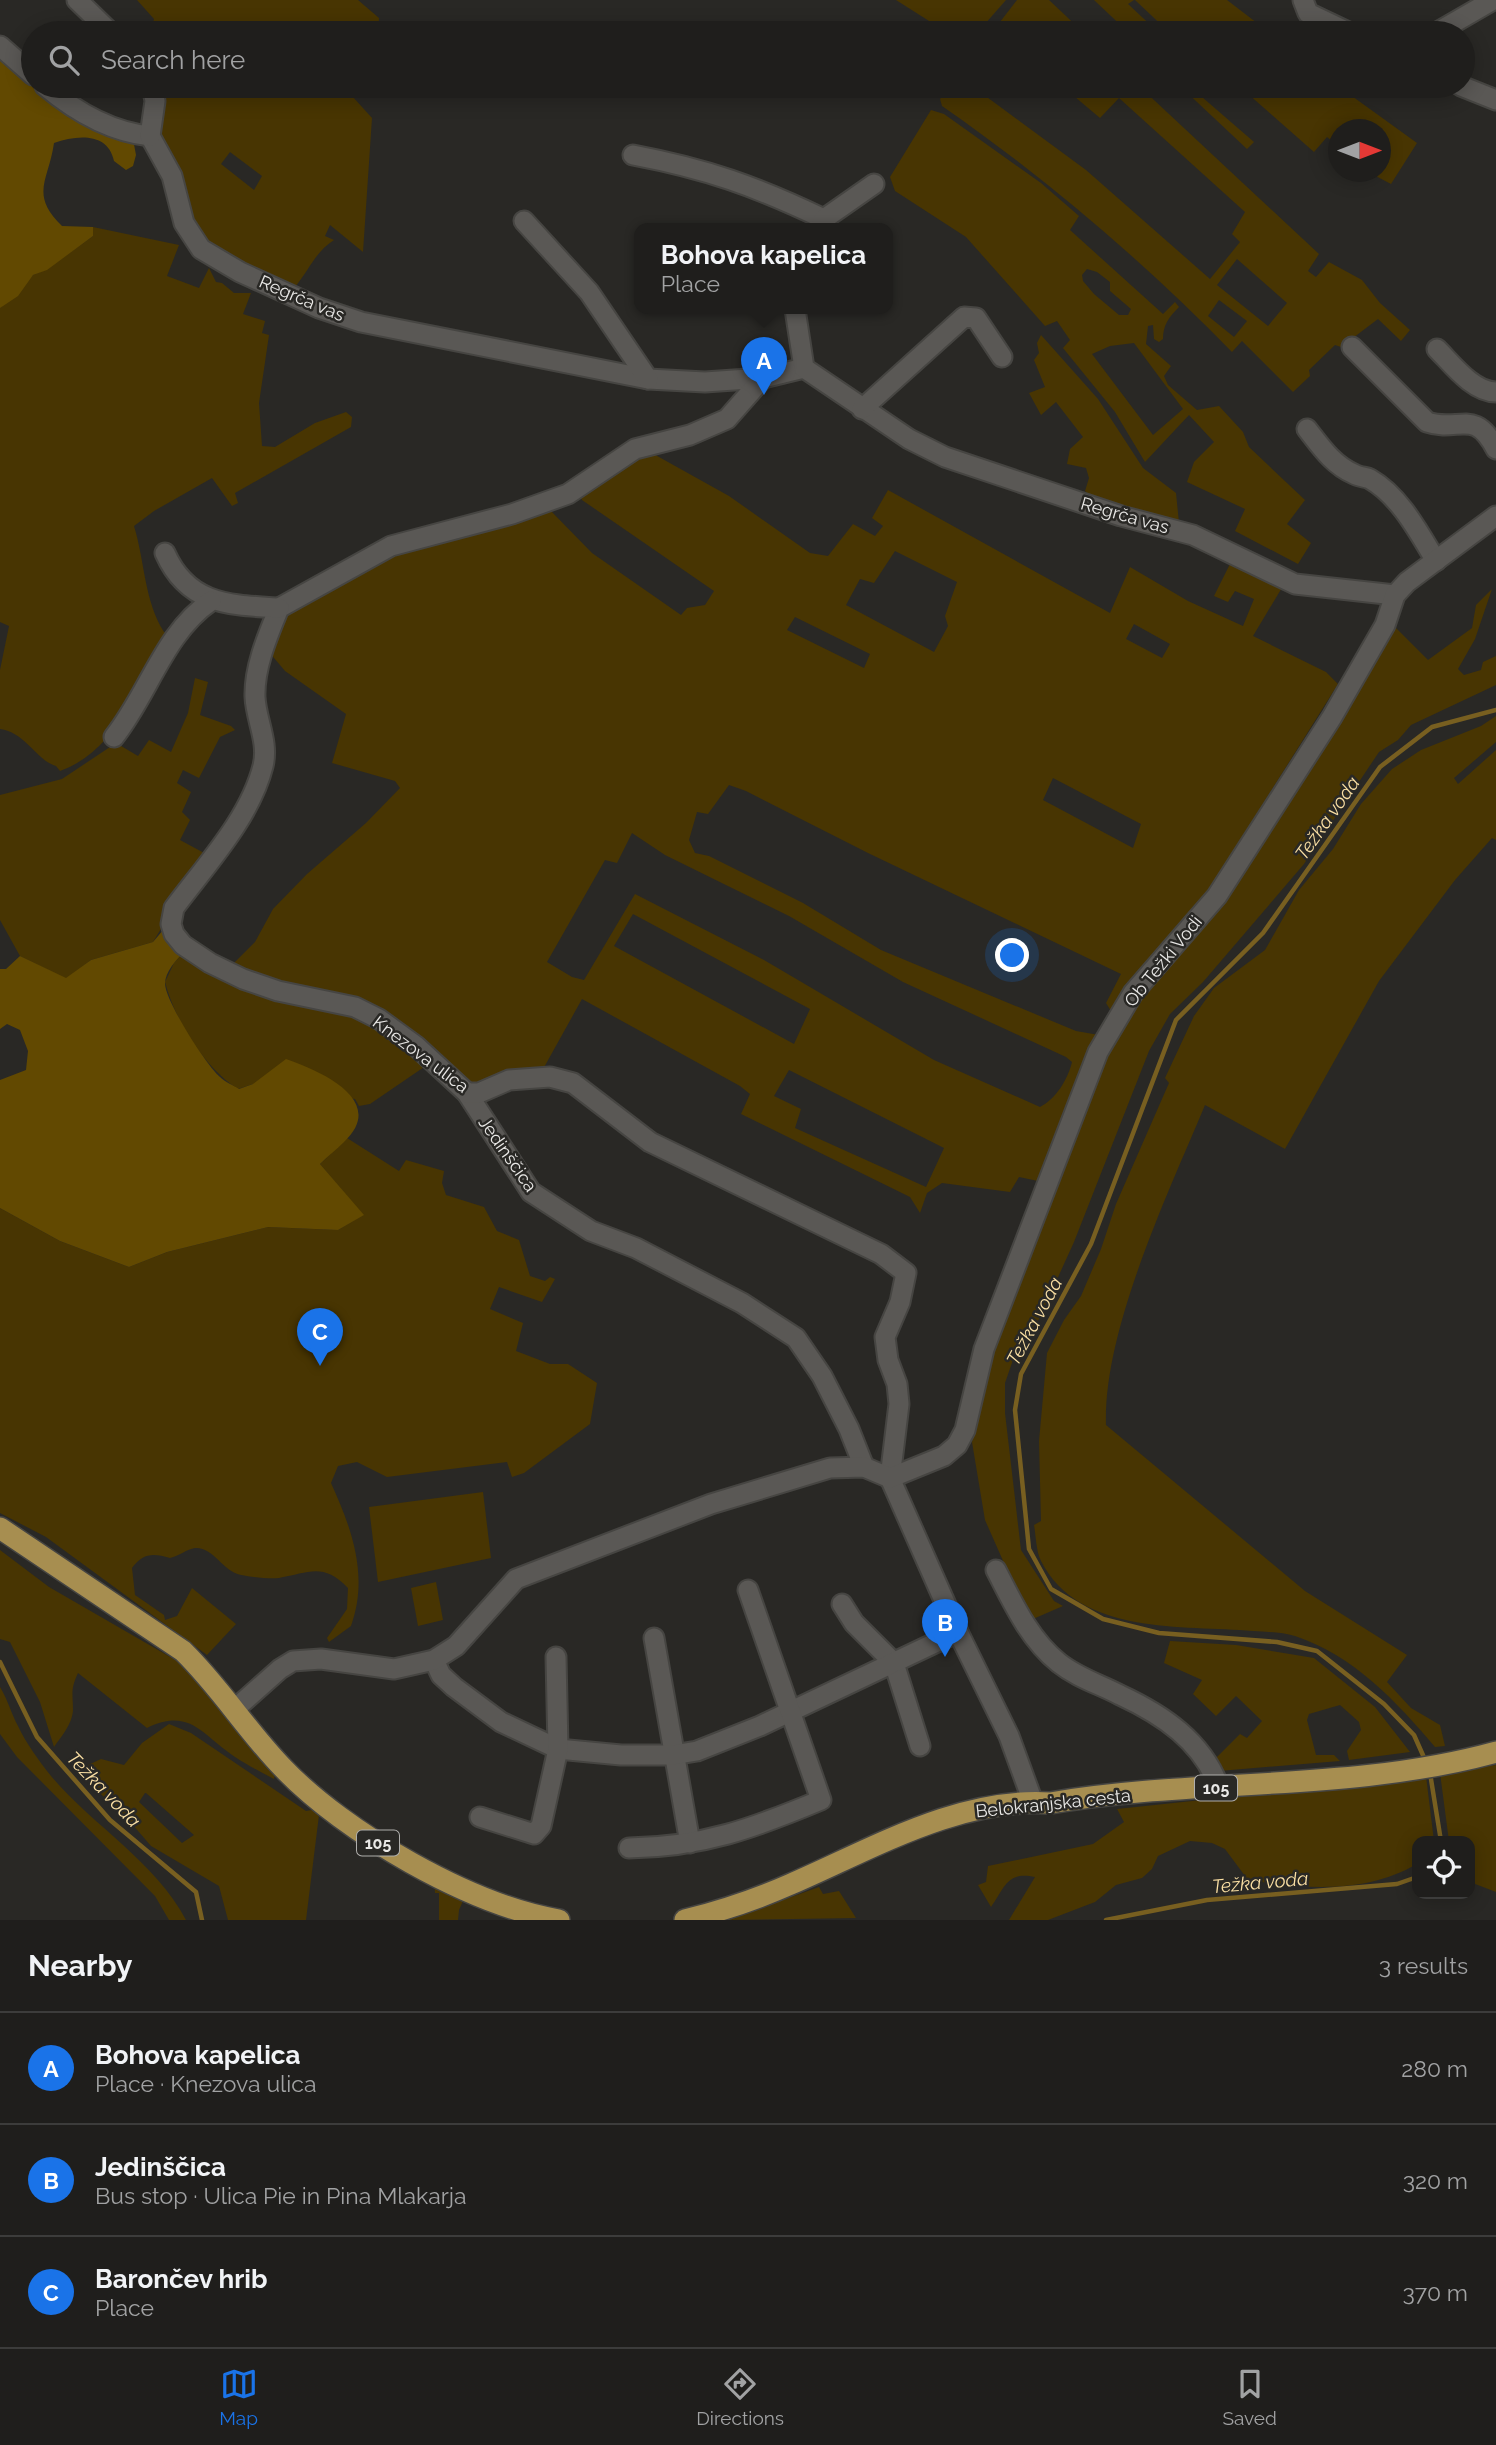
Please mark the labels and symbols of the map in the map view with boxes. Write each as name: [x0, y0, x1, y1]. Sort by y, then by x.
north arrow: [1328, 119, 1391, 182]
street label: Regrča vas: [256, 271, 348, 326]
pin: A: [741, 337, 787, 395]
street label: Regrča vas: [1078, 492, 1172, 538]
water label: Težka voda: [1290, 772, 1364, 864]
street label: Ob Težki Vodi: [1120, 911, 1206, 1011]
your location: [995, 938, 1029, 972]
street label: Knezova ulica: [369, 1011, 473, 1097]
street label: Jedinščica: [474, 1112, 542, 1196]
water label: Težka voda: [1002, 1273, 1066, 1369]
pin: C: [297, 1308, 343, 1366]
pin: B: [922, 1599, 968, 1657]
water label: Težka voda: [63, 1747, 145, 1831]
road number: 105: [1195, 1776, 1237, 1800]
street label: Belokranjska cesta: [974, 1784, 1132, 1822]
road number: 105: [357, 1830, 399, 1856]
water label: Težka voda: [1211, 1867, 1309, 1897]

